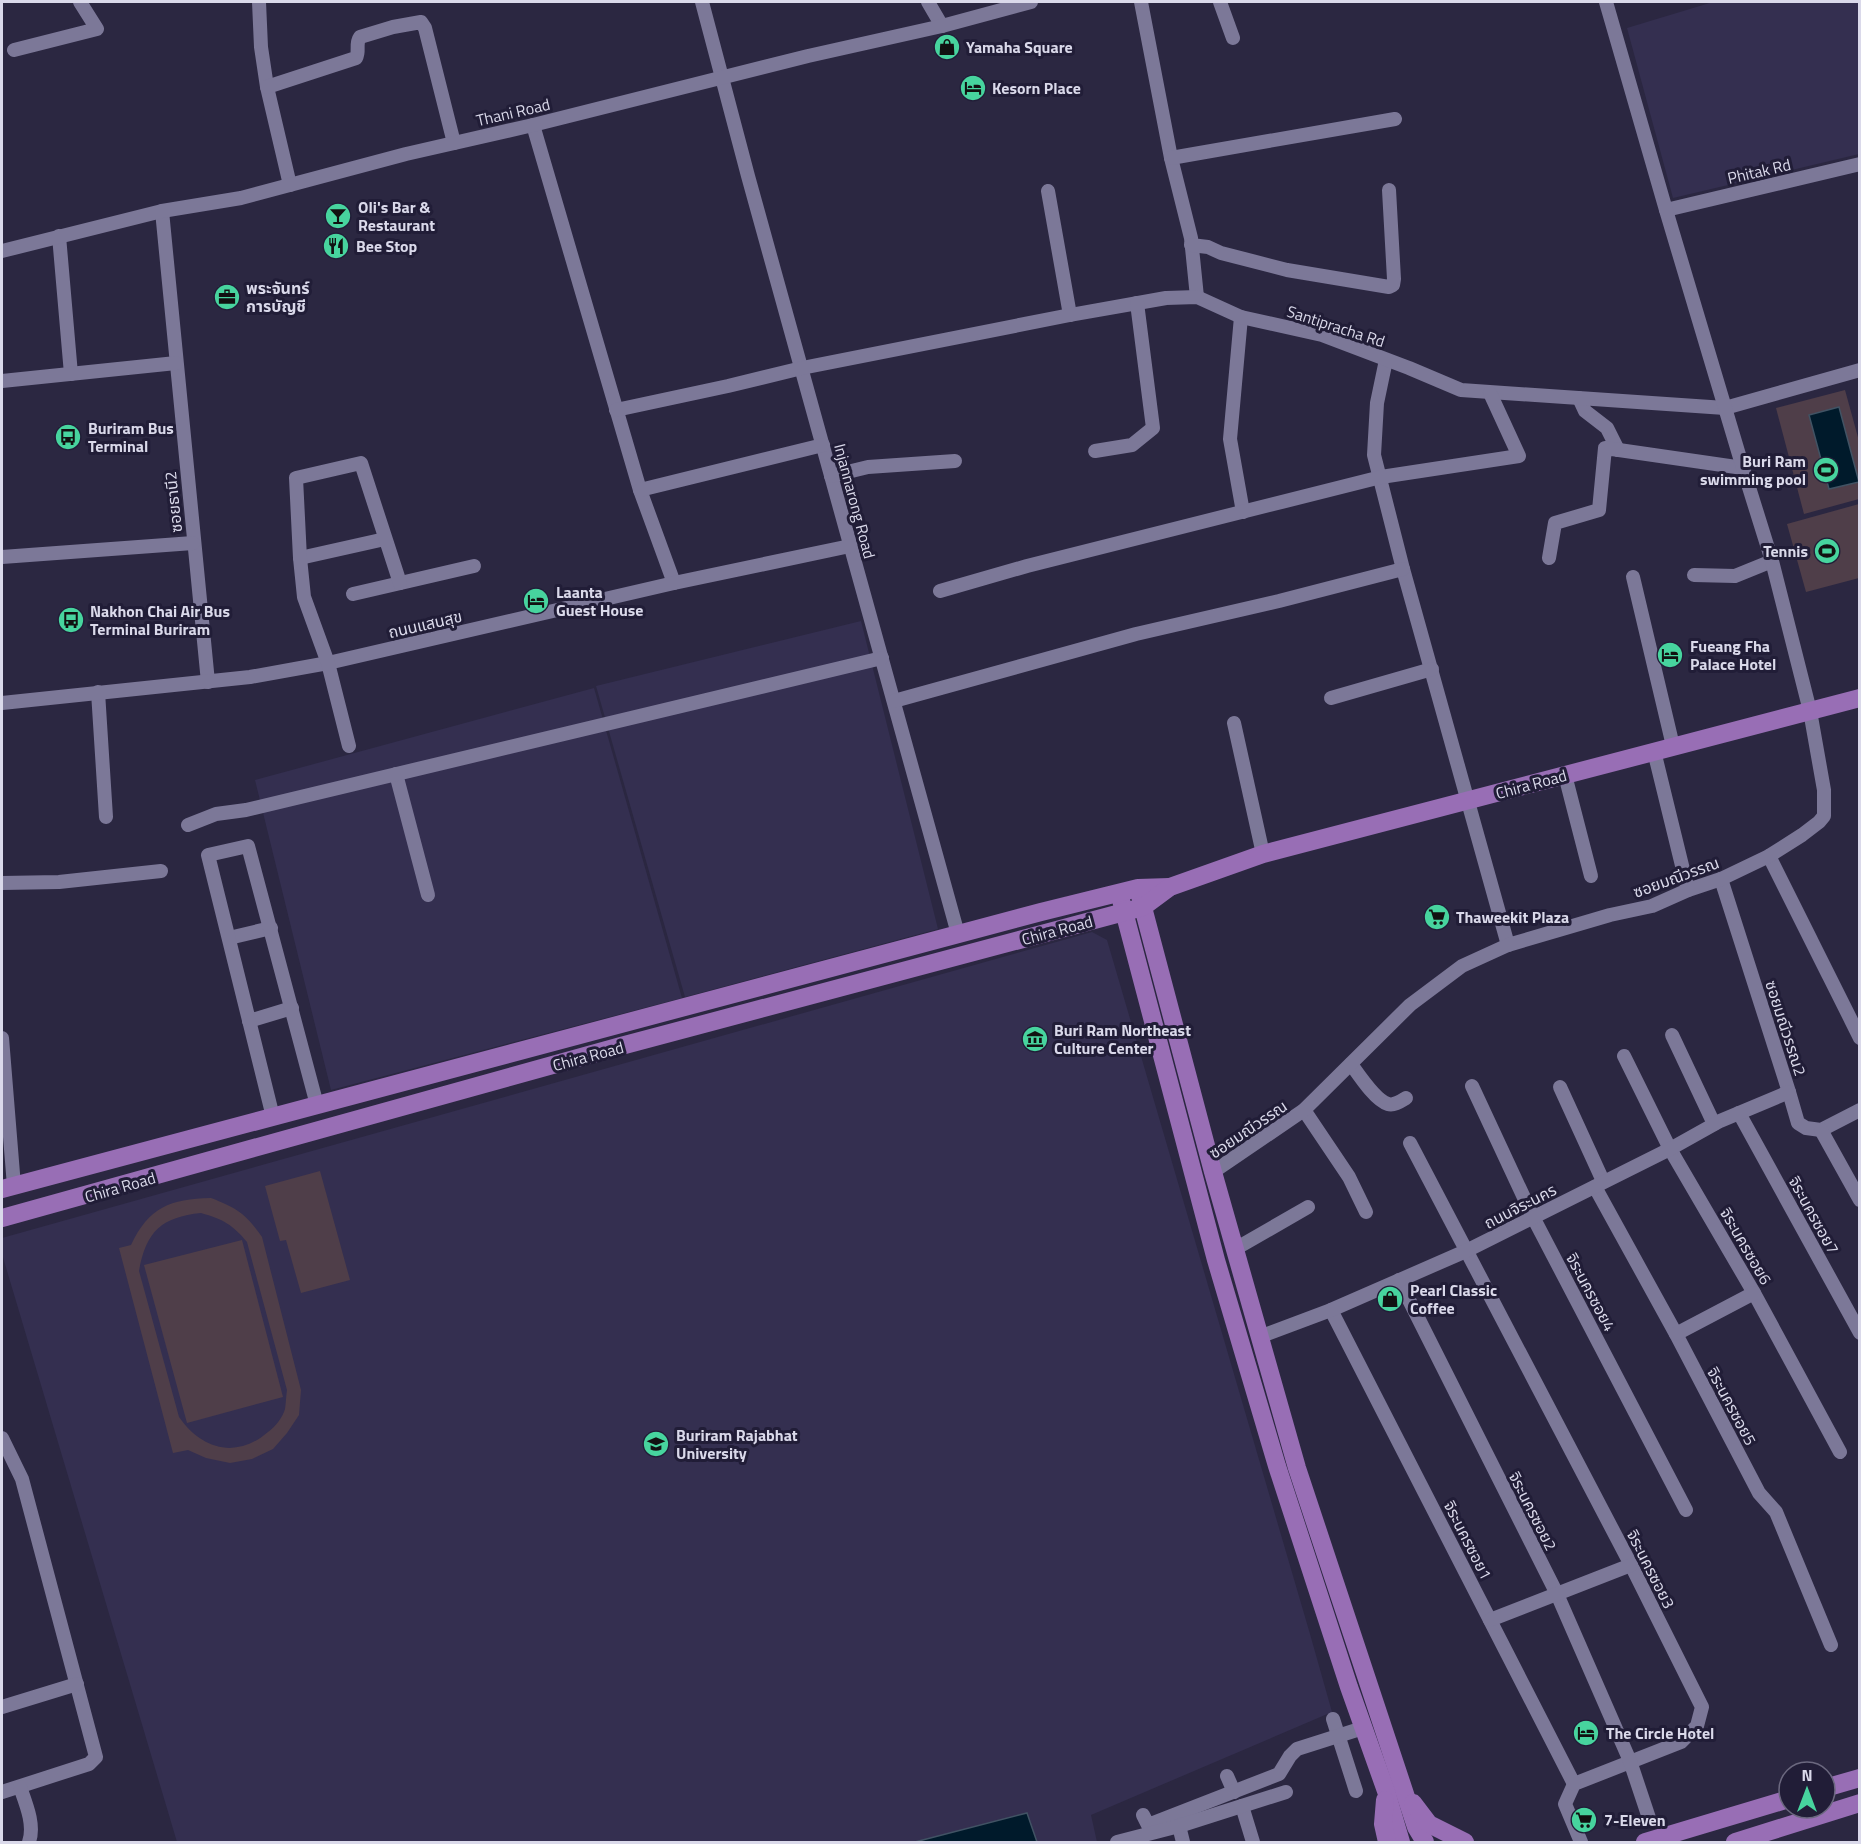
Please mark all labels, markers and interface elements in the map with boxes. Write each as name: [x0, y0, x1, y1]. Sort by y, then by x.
shop icon: Yamaha Square: [932, 32, 962, 62]
place label: Yamaha Square: [966, 35, 1073, 59]
hotel icon: Kesorn Place: [958, 73, 988, 103]
place label: Kesorn Place: [992, 76, 1081, 100]
street label: Thani Road: [474, 92, 552, 132]
street label: Phitak Rd: [1725, 152, 1793, 190]
place label: Oli's Bar & Restaurant: [358, 195, 435, 237]
bar icon: Oli's Bar & Restaurant: [323, 201, 353, 231]
restaurant icon: Bee Stop: [321, 231, 351, 261]
place label: Bee Stop: [356, 234, 418, 258]
place label: พระจันทร์ การบัญชี: [246, 276, 310, 318]
office icon: พระจันทร์ การบัญชี: [212, 282, 242, 312]
street label: Santipracha Rd: [1284, 299, 1388, 353]
place label: Buriram Bus Terminal: [88, 416, 174, 458]
bus stop icon: Buriram Bus Terminal: [53, 422, 83, 452]
street label: Injannarong Road: [828, 441, 882, 561]
place label: Buri Ram swimming pool: [1700, 449, 1806, 491]
sports icon: Buri Ram swimming pool: [1811, 455, 1841, 485]
street label: ซอยธานี2: [158, 470, 188, 534]
sports icon: Tennis: [1812, 536, 1842, 566]
place label: Tennis: [1763, 539, 1808, 563]
place label: Laanta Guest House: [556, 580, 644, 622]
hotel icon: Laanta Guest House: [521, 586, 551, 616]
place label: Nakhon Chai Air Bus Terminal Buriram: [90, 599, 230, 641]
street label: ถนนแสนสุข: [386, 604, 464, 644]
bus stop icon: Nakhon Chai Air Bus Terminal Buriram: [56, 605, 86, 635]
place label: Fueang Fha Palace Hotel: [1690, 634, 1776, 676]
hotel icon: Fueang Fha Palace Hotel: [1655, 640, 1685, 670]
street label: Chira Road: [1493, 763, 1569, 805]
street label: ซอยมณีวรรณ: [1630, 850, 1722, 904]
supermarket icon: Thaweekit Plaza: [1422, 902, 1452, 932]
place label: Thaweekit Plaza: [1456, 905, 1569, 929]
street label: Chira Road: [1019, 909, 1095, 951]
street label: ซอยมณีวรรณ2: [1759, 977, 1813, 1079]
place label: Buri Ram Northeast Culture Center: [1054, 1018, 1191, 1060]
museum icon: Buri Ram Northeast Culture Center: [1020, 1024, 1050, 1054]
street label: Chira Road: [550, 1035, 626, 1077]
street label: ซอยมณีวรรณ: [1204, 1094, 1292, 1164]
street label: Chira Road: [82, 1165, 158, 1209]
street label: จิระนครซอย7: [1783, 1171, 1845, 1258]
street label: ถนนจิระนคร: [1480, 1177, 1561, 1234]
street label: จิระนครซอย6: [1714, 1203, 1778, 1289]
street label: จิระนครซอย4: [1560, 1248, 1622, 1336]
place label: Pearl Classic Coffee: [1410, 1278, 1497, 1320]
shop icon: Pearl Classic Coffee: [1375, 1284, 1405, 1314]
street label: จิระนครซอย5: [1701, 1362, 1763, 1450]
place label: Buriram Rajabhat University: [676, 1423, 798, 1465]
school or university icon: Buriram Rajabhat University: [641, 1429, 671, 1459]
street label: จิระนครซอย2: [1503, 1467, 1563, 1555]
street label: จิระนครซอย1: [1438, 1496, 1498, 1584]
street label: จิระนครซอย3: [1621, 1525, 1681, 1613]
hotel icon: The Circle Hotel: [1571, 1718, 1601, 1748]
place label: The Circle Hotel: [1606, 1721, 1714, 1745]
north arrow: [1777, 1760, 1837, 1820]
text: N: [1801, 1763, 1813, 1787]
supermarket icon: 7-Eleven: [1569, 1805, 1599, 1835]
place label: 7-Eleven: [1604, 1808, 1666, 1832]

